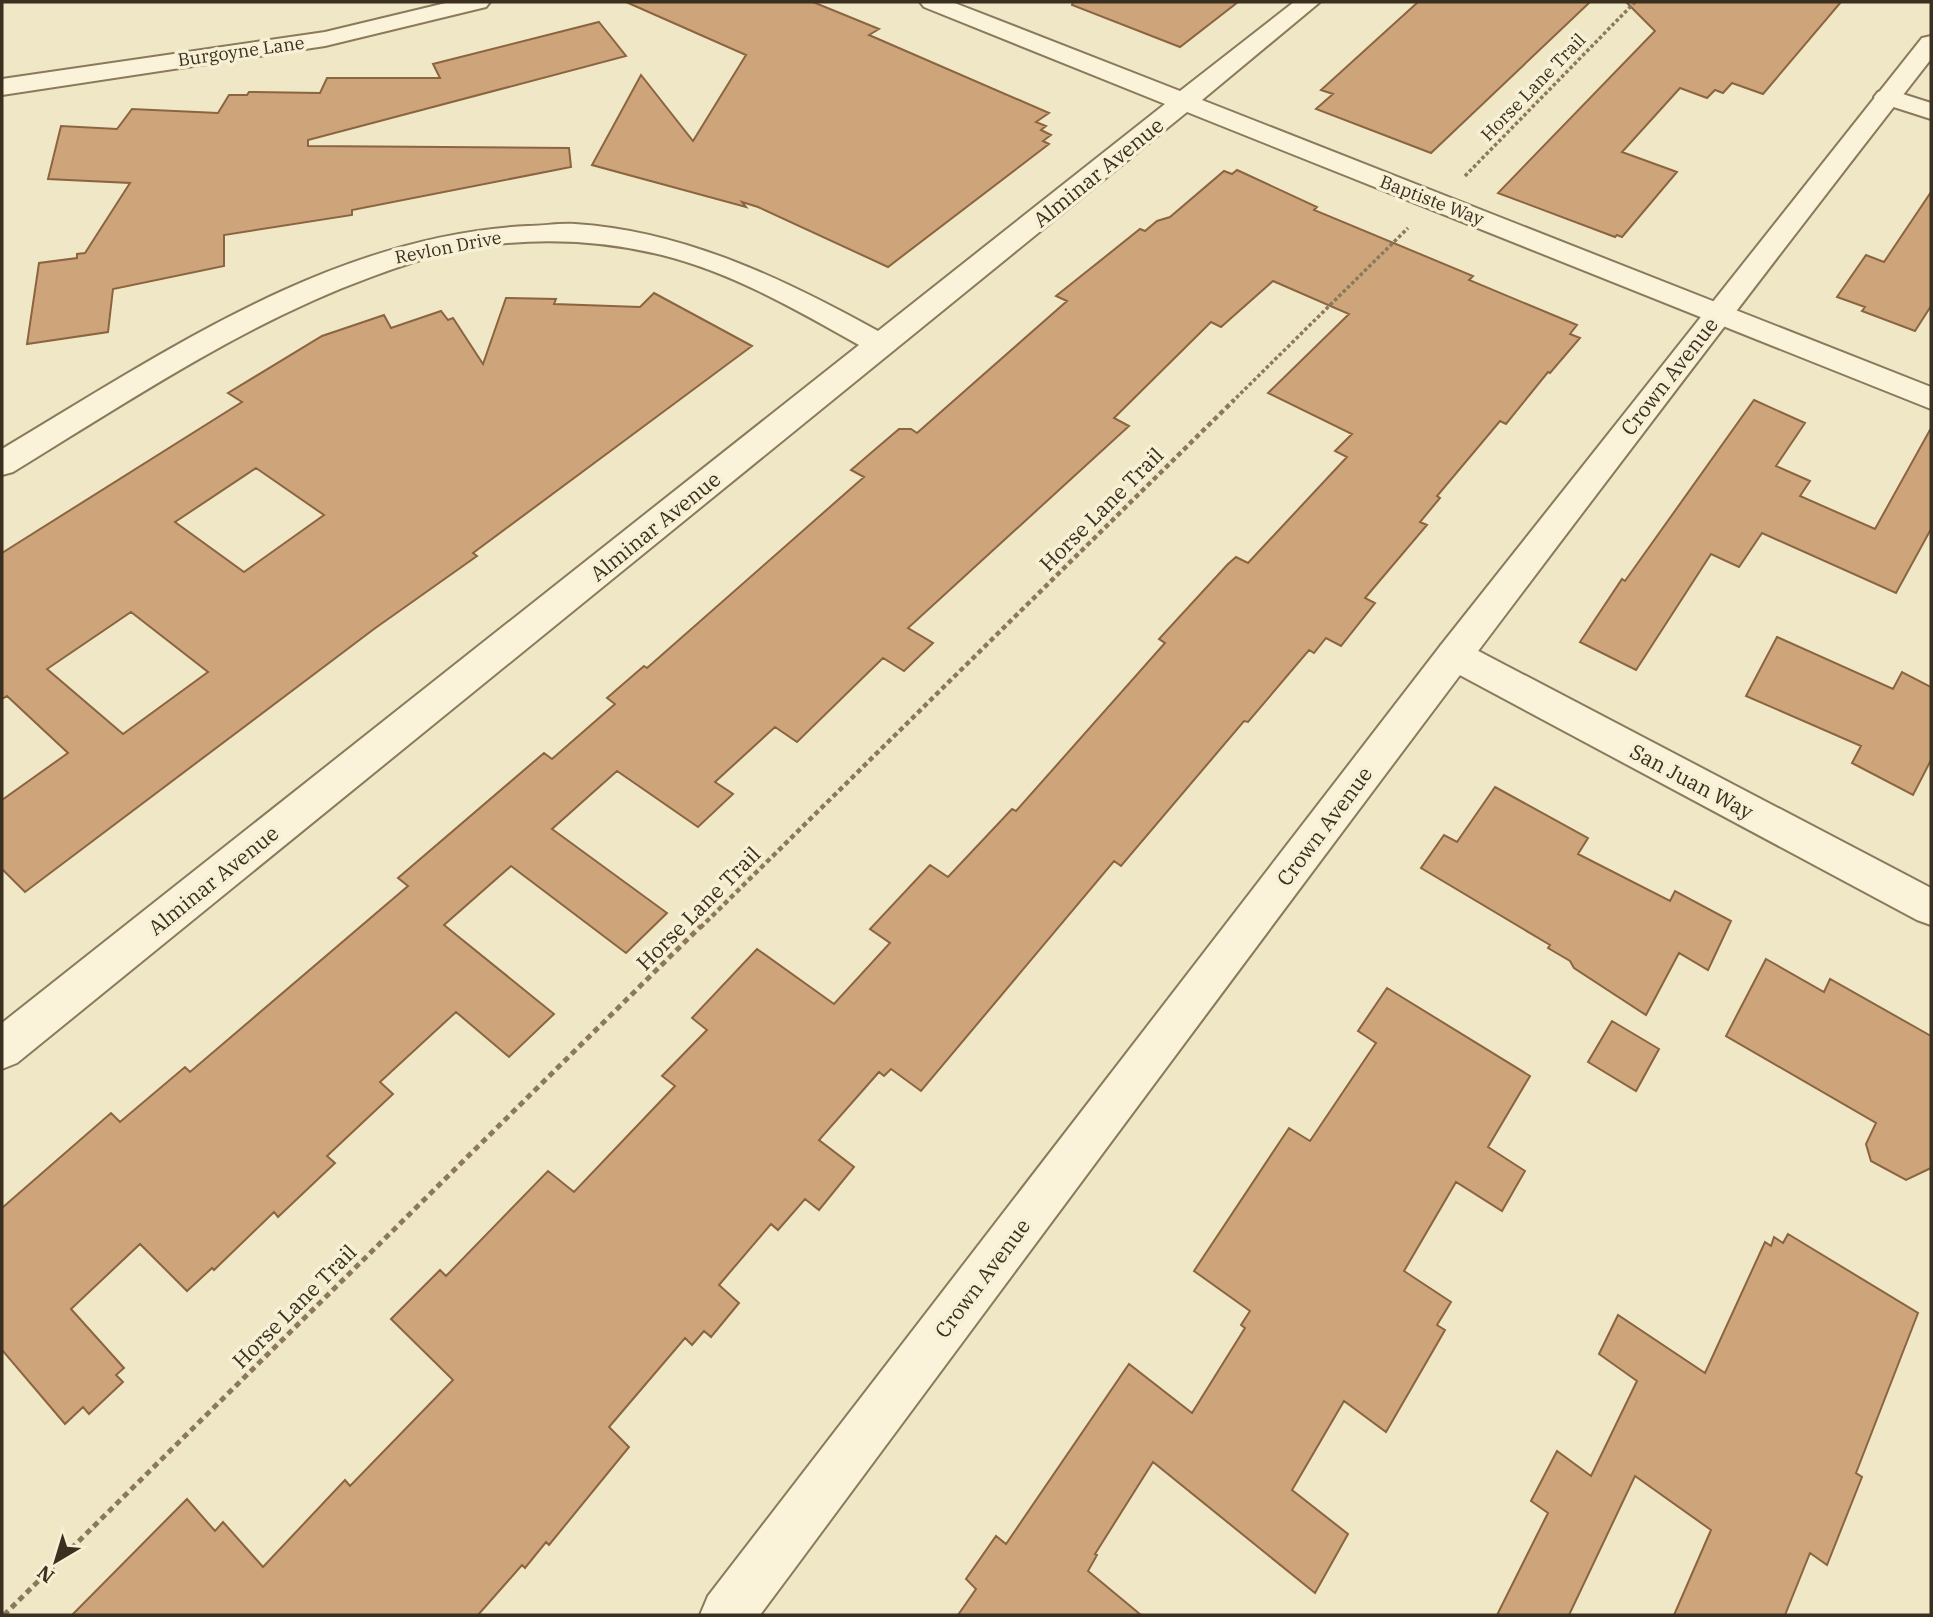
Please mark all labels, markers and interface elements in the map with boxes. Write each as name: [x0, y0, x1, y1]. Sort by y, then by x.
street label: Horse Lane Trail: [1476, 28, 1590, 146]
street label: Burgoyne Lane: [176, 31, 306, 71]
street label: Alminar Avenue: [1027, 111, 1169, 233]
street label: Baptiste Way: [1377, 170, 1488, 230]
street label: Revlon Drive: [393, 225, 503, 269]
street label: Crown Avenue: [1614, 311, 1724, 441]
street label: Horse Lane Trail: [1033, 441, 1169, 577]
street label: Alminar Avenue: [584, 465, 726, 587]
street label: San Juan Way: [1625, 737, 1759, 826]
street label: Crown Avenue: [1270, 761, 1378, 891]
street label: Alminar Avenue: [142, 819, 284, 941]
street label: Horse Lane Trail: [630, 840, 766, 976]
street label: Crown Avenue: [928, 1213, 1036, 1343]
street label: Horse Lane Trail: [226, 1238, 362, 1374]
north arrow: [21, 1526, 91, 1596]
text: N: [32, 1560, 59, 1588]

